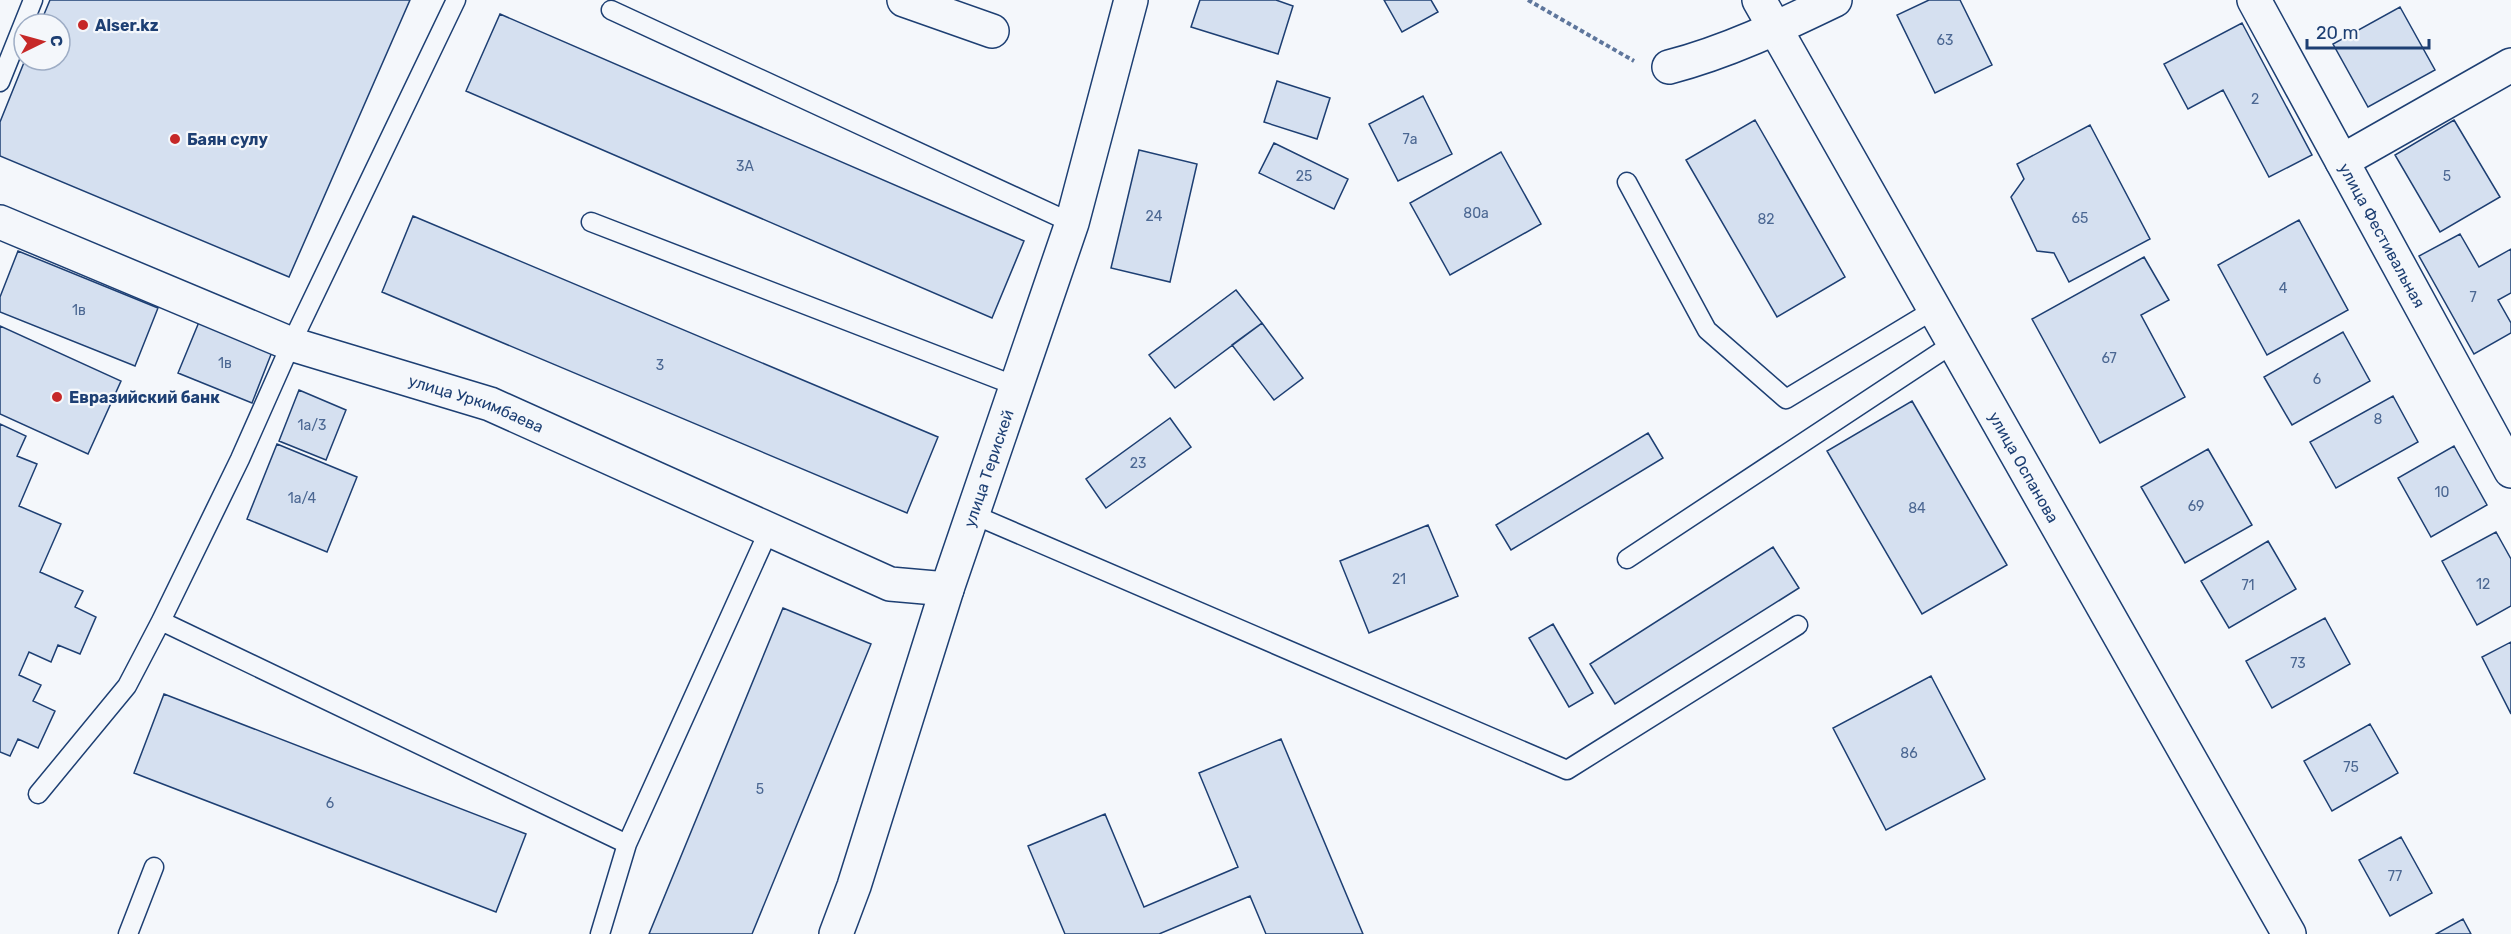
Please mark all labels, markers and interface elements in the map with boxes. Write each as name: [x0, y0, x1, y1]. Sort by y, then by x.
north arrow: [12, 12, 72, 72]
scale bar: [2307, 12, 2428, 50]
place label: Alser.kz: [95, 16, 159, 35]
marker: Alser.kz: [76, 18, 90, 32]
text: 20 m: [2316, 22, 2358, 44]
house number: 63: [1937, 32, 1953, 49]
text: С: [46, 34, 66, 47]
house number: 2: [2251, 91, 2259, 108]
place label: Баян сулу: [187, 130, 269, 149]
house number: 7а: [1403, 131, 1417, 148]
marker: Баян сулу: [168, 132, 182, 146]
house number: 3А: [736, 158, 755, 175]
street label: улица Фестивальная: [2335, 160, 2429, 311]
house number: 25: [1296, 168, 1312, 185]
house number: 5: [2443, 168, 2451, 185]
house number: 80а: [1463, 205, 1489, 222]
house number: 24: [1146, 208, 1163, 225]
house number: 65: [2072, 210, 2088, 227]
house number: 82: [1757, 211, 1775, 228]
house number: 4: [2279, 280, 2288, 297]
house number: 7: [2469, 289, 2477, 306]
house number: 1в: [72, 302, 86, 319]
house number: 67: [2101, 350, 2117, 367]
house number: 1в: [218, 355, 232, 372]
house number: 3: [656, 357, 664, 374]
street label: улица Уркимбаева: [406, 371, 546, 437]
house number: 6: [2313, 371, 2321, 388]
place label: Евразийский банк: [69, 388, 220, 407]
marker: Евразийский банк: [50, 390, 64, 404]
street label: улица Терискей: [960, 407, 1018, 530]
street label: улица Оспанова: [1985, 408, 2063, 526]
house number: 8: [2374, 411, 2383, 428]
house number: 1а/3: [298, 417, 326, 434]
house number: 23: [1130, 455, 1146, 472]
house number: 10: [2435, 484, 2450, 501]
house number: 1а/4: [288, 490, 316, 507]
house number: 69: [2188, 498, 2204, 515]
house number: 84: [1908, 500, 1926, 517]
house number: 21: [1392, 571, 1406, 588]
house number: 12: [2476, 576, 2490, 593]
house number: 71: [2241, 577, 2255, 594]
house number: 73: [2290, 655, 2306, 672]
house number: 86: [1900, 745, 1918, 762]
house number: 75: [2343, 759, 2359, 776]
house number: 5: [756, 781, 764, 798]
house number: 6: [326, 795, 334, 812]
house number: 77: [2388, 868, 2402, 885]

